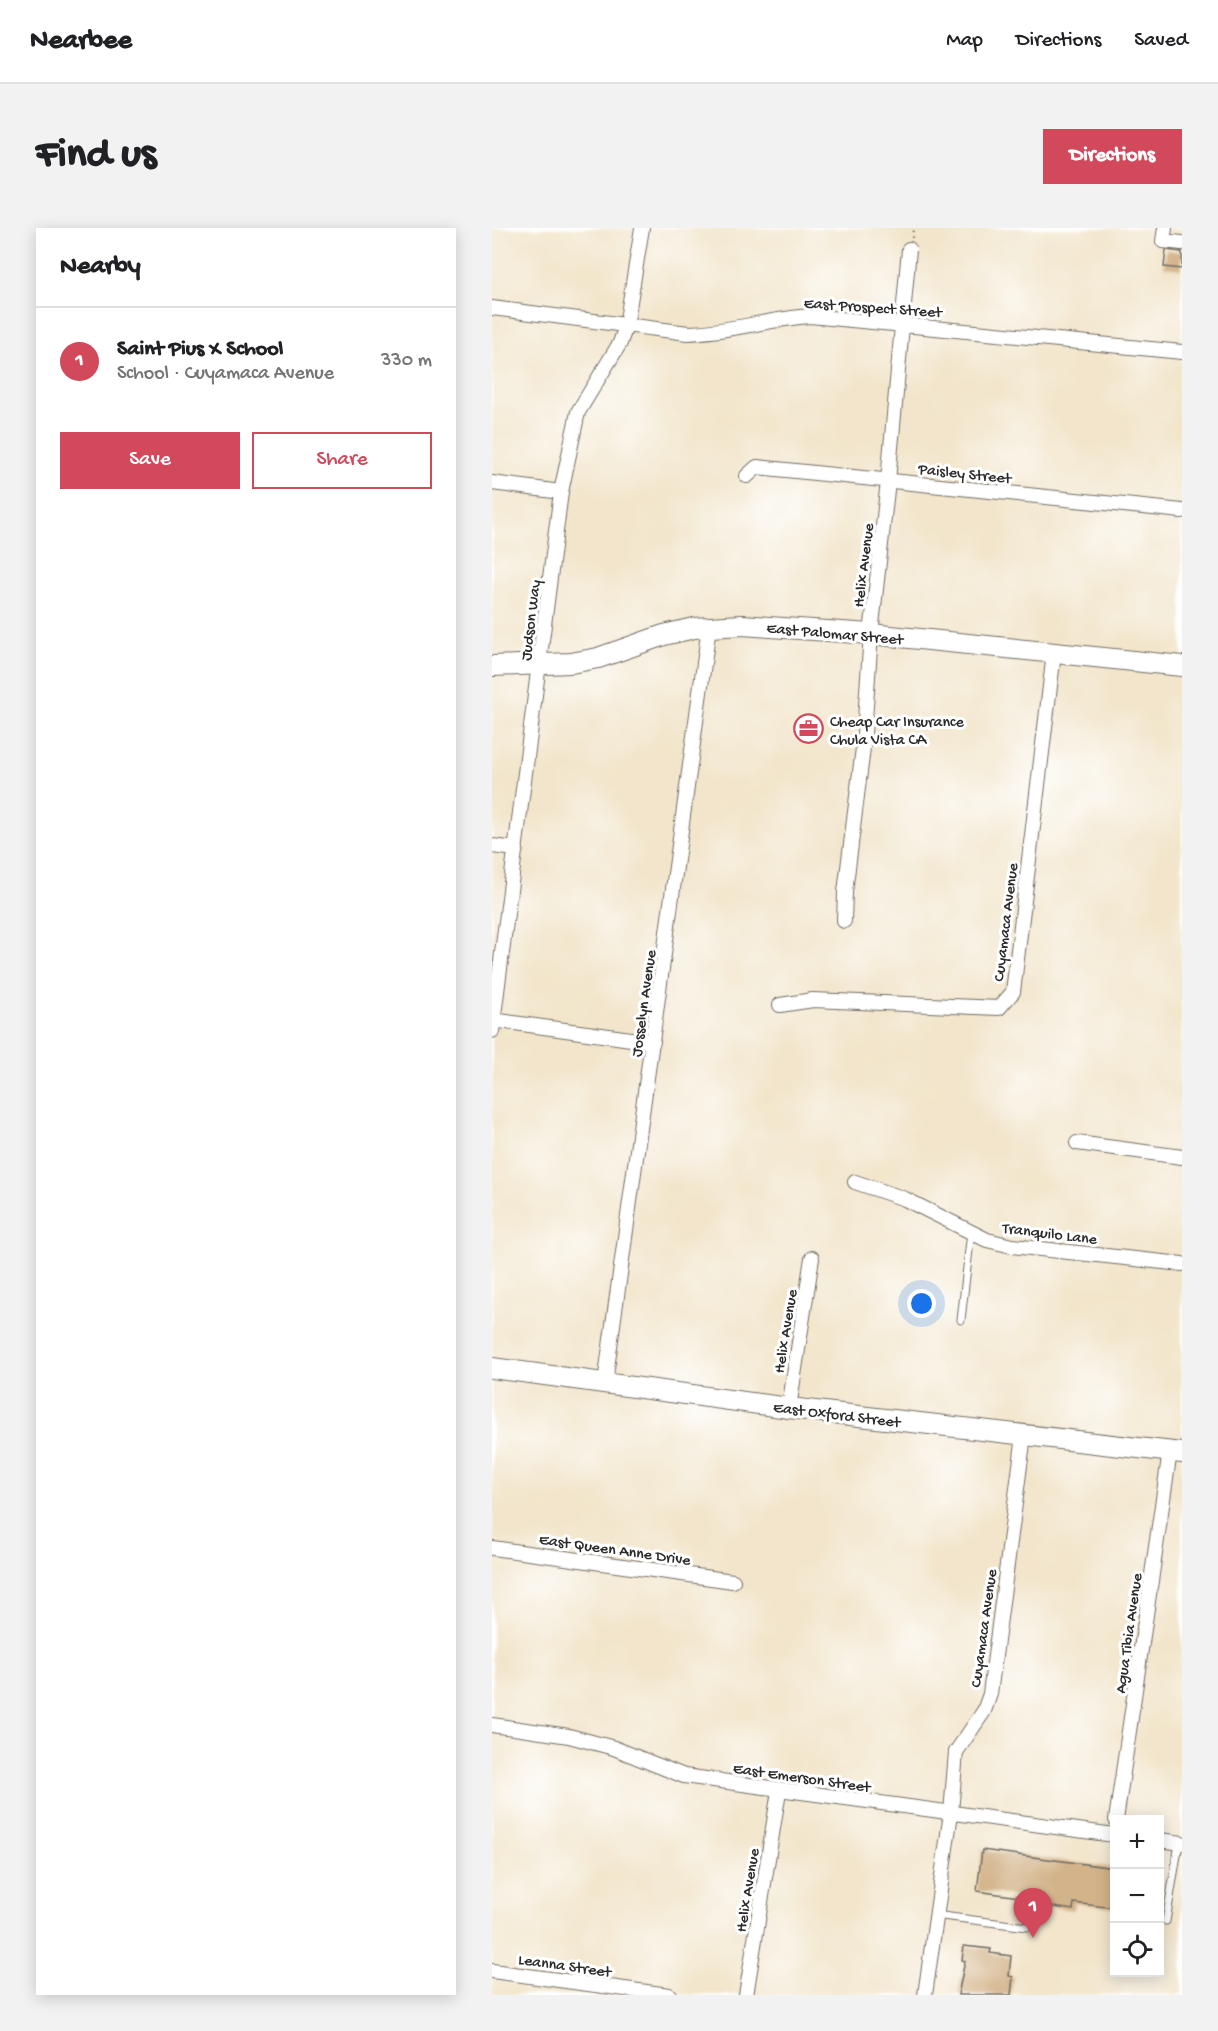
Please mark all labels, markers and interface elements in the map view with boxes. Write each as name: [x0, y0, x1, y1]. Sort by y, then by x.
text: Nearbee: [30, 25, 132, 58]
text: Map: [946, 29, 983, 54]
text: Directions: [1016, 29, 1101, 54]
text: Saved: [1134, 29, 1188, 54]
button: Directions: [1043, 129, 1182, 184]
text: Find us: [36, 132, 156, 181]
text: Nearby: [60, 252, 141, 283]
street label: East Prospect Street: [803, 295, 944, 324]
text: Saint Pius X School: [117, 337, 283, 363]
text: 1: [75, 350, 84, 373]
text: 330 m: [381, 350, 432, 373]
text: School · Cuyamaca Avenue: [117, 363, 334, 386]
button: Save: [60, 432, 240, 489]
button: Share: [252, 432, 432, 489]
street label: Paisley Street: [916, 461, 1013, 490]
street label: Helix Avenue: [851, 521, 880, 609]
street label: Judson Way: [518, 579, 547, 662]
street label: East Palomar Street: [766, 620, 905, 651]
office icon: Cheap Car Insurance Chula Vista CA: [793, 713, 825, 745]
place label: Cheap Car Insurance Chula Vista CA: [830, 714, 965, 751]
street label: Cuyamaca Avenue: [991, 861, 1024, 983]
street label: Josselyn Avenue: [629, 948, 662, 1058]
street label: Tranquilo Lane: [1000, 1220, 1099, 1251]
street label: Helix Avenue: [771, 1287, 804, 1375]
your location: [907, 1289, 936, 1318]
street label: East Oxford Street: [772, 1399, 903, 1434]
street label: East Queen Anne Drive: [538, 1531, 692, 1572]
street label: Cuyamaca Avenue: [968, 1567, 1003, 1689]
street label: Agua Tibia Avenue: [1113, 1571, 1148, 1695]
street label: East Emerson Street: [732, 1760, 873, 1799]
map controls: [1110, 1815, 1164, 1977]
button: +: [1110, 1815, 1164, 1869]
street label: Helix Avenue: [733, 1846, 766, 1934]
button: −: [1110, 1869, 1164, 1923]
pin: 1: [1014, 1888, 1052, 1938]
button: locate: [1110, 1923, 1164, 1977]
street label: Leanna Street: [517, 1952, 614, 1984]

